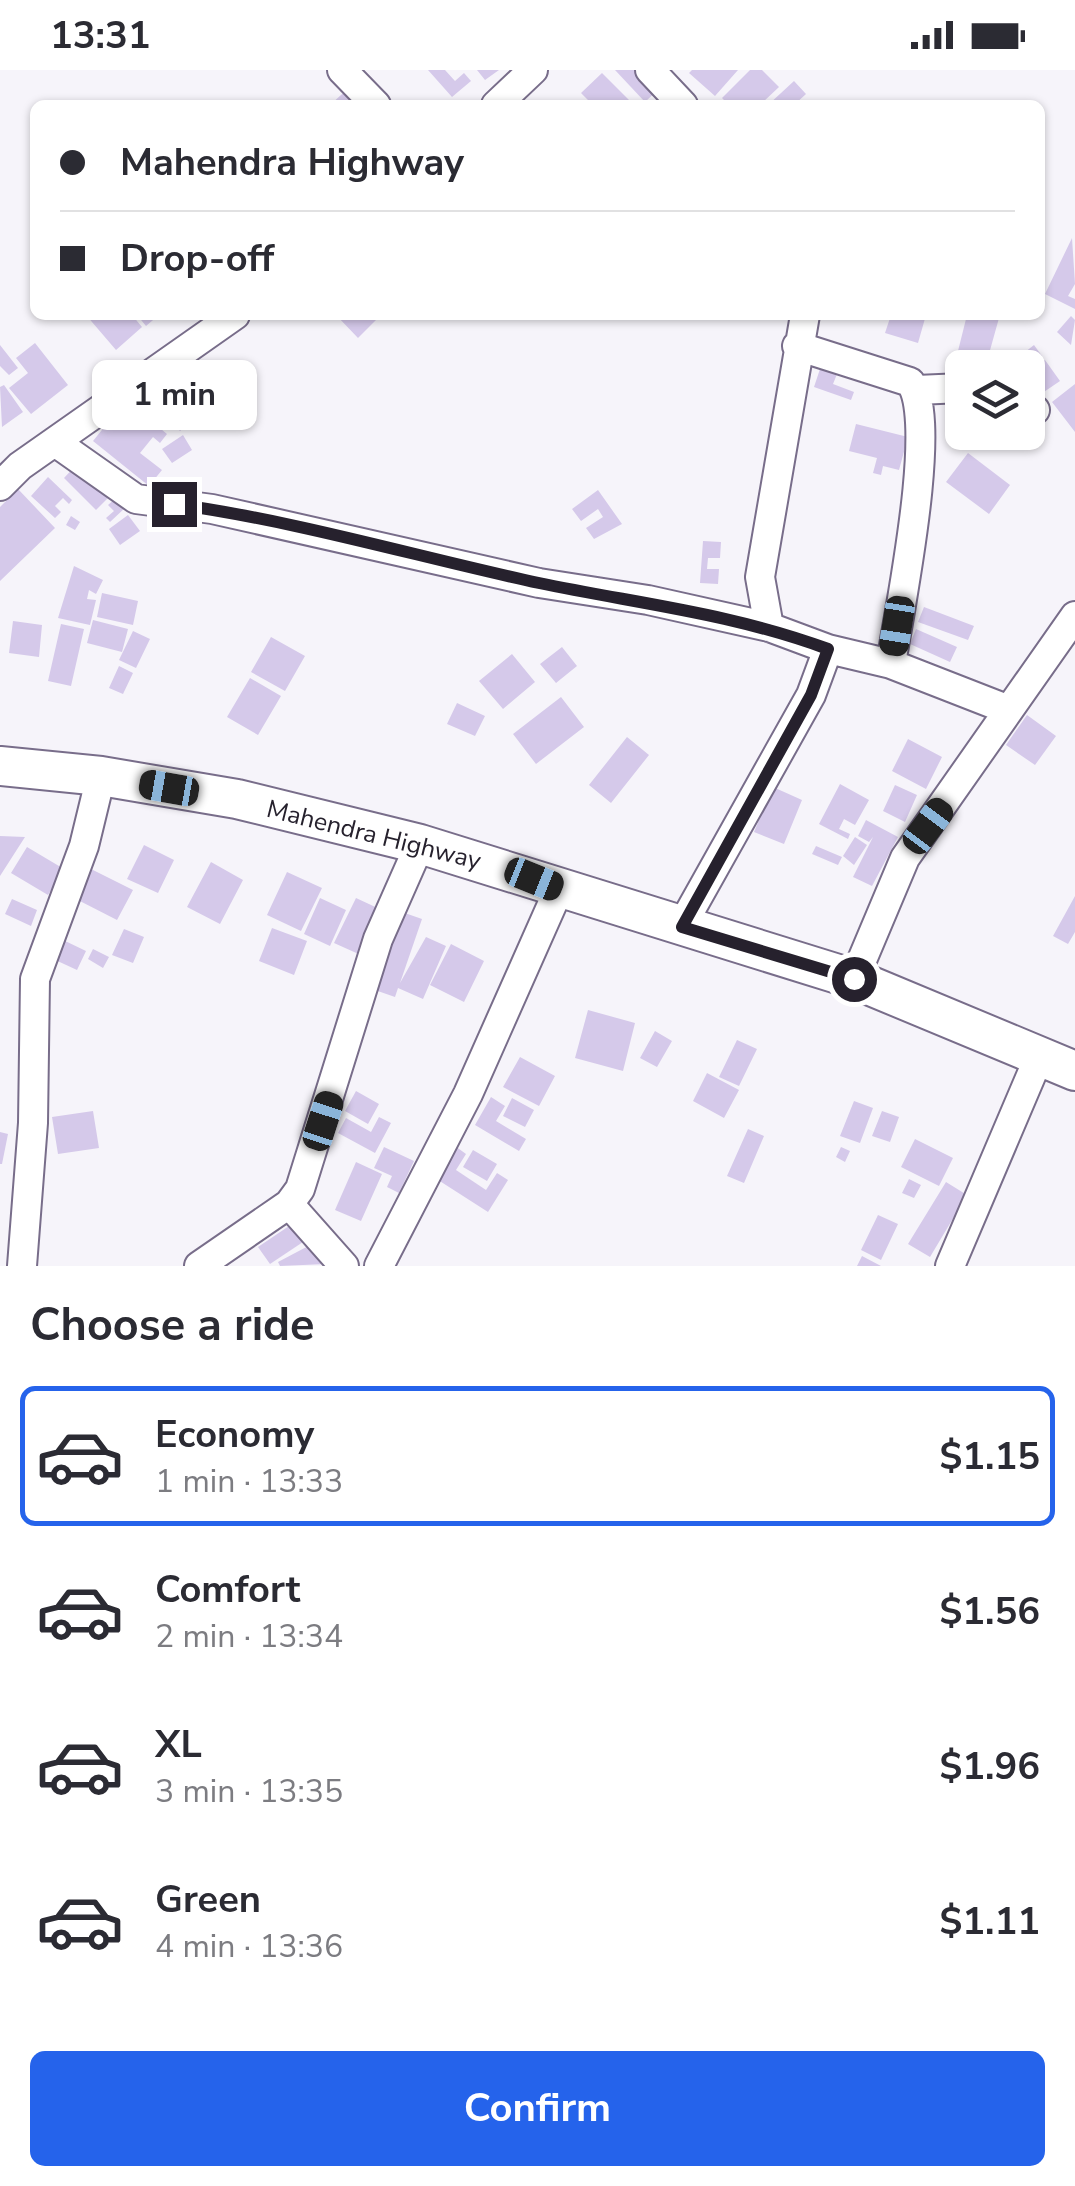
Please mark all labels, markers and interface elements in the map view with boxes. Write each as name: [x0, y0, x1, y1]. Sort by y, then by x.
text: 13:31: [50, 10, 151, 61]
text: Mahendra Highway: [120, 137, 464, 188]
text: Drop-off: [120, 233, 274, 284]
map controls: [945, 350, 1045, 450]
button: layers: [945, 350, 1045, 450]
callout: 1 min: [91, 359, 256, 429]
text: 1 min: [133, 373, 216, 416]
route end: [152, 482, 197, 527]
car: [877, 594, 917, 658]
car: [137, 768, 201, 808]
street label: Mahendra Highway: [263, 792, 485, 878]
car: [898, 793, 958, 859]
car: [501, 854, 567, 904]
route start: [832, 957, 877, 1002]
car: [299, 1088, 347, 1154]
text: Choose a ride: [30, 1295, 315, 1356]
text: Economy: [155, 1409, 314, 1460]
icon: car: [35, 1411, 125, 1501]
text: $1.15: [939, 1431, 1040, 1482]
text: 1 min · 13:33: [155, 1460, 343, 1503]
text: Comfort: [155, 1564, 300, 1615]
icon: car: [35, 1566, 125, 1656]
text: $1.56: [939, 1586, 1040, 1637]
text: 2 min · 13:34: [155, 1615, 343, 1658]
text: XL: [155, 1719, 202, 1770]
icon: car: [35, 1721, 125, 1811]
text: $1.96: [939, 1741, 1040, 1792]
text: 3 min · 13:35: [155, 1770, 343, 1813]
text: Green: [155, 1874, 261, 1925]
icon: car: [35, 1876, 125, 1966]
text: $1.11: [939, 1896, 1040, 1947]
text: 4 min · 13:36: [155, 1925, 343, 1968]
button: Confirm: [30, 2051, 1045, 2166]

